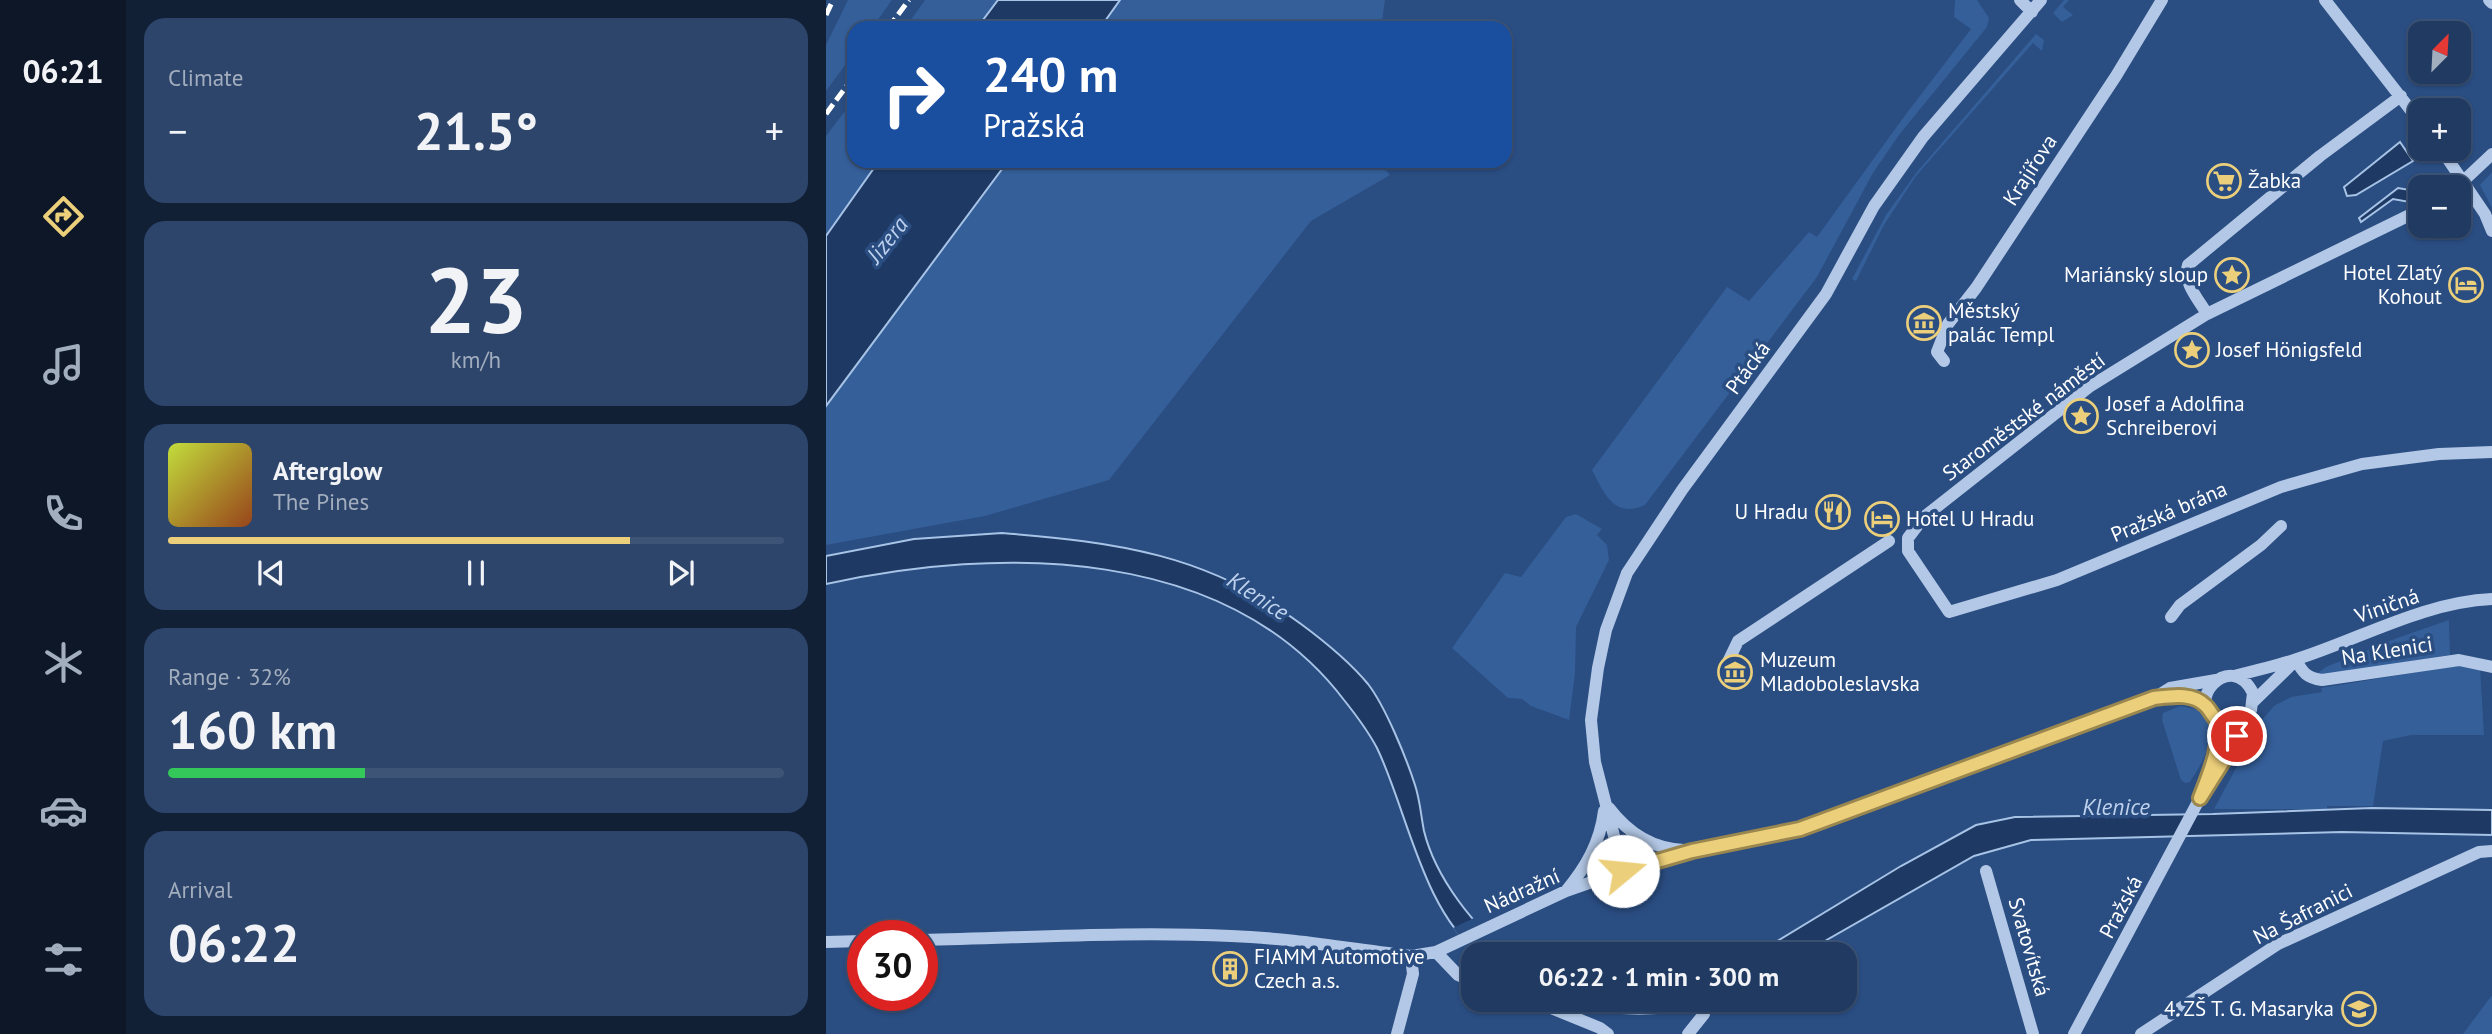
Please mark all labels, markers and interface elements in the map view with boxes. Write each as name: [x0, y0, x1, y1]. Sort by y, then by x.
north arrow: [2408, 21, 2471, 84]
map controls: [2408, 21, 2471, 238]
text: 240 m: [983, 42, 1118, 106]
icon: right: [868, 49, 959, 140]
text: 06:21: [22, 50, 104, 92]
text: Climate: [168, 63, 243, 92]
text: 21.5°: [414, 97, 538, 164]
button: +: [2408, 98, 2471, 161]
text: Pražská: [983, 104, 1086, 146]
text: −: [168, 106, 187, 155]
text: +: [765, 106, 784, 155]
street label: Krajířova: [1997, 129, 2063, 211]
supermarket icon: Žabka: [2205, 162, 2243, 200]
place label: Žabka: [2248, 167, 2301, 194]
button: −: [2408, 175, 2471, 238]
icon: directions: [39, 192, 88, 241]
water label: Jizera: [858, 211, 914, 270]
text: 23: [424, 240, 528, 358]
place icon: Mariánský sloup: [2213, 256, 2251, 294]
place label: Hotel Zlatý Kohout: [2343, 259, 2442, 310]
place label: Mariánský sloup: [2064, 261, 2208, 288]
hotel icon: Hotel Zlatý Kohout: [2447, 266, 2485, 304]
place label: Městský palác Templ: [1948, 297, 2054, 348]
museum icon: Městský palác Templ: [1905, 304, 1943, 342]
place icon: Josef Hönigsfeld: [2173, 331, 2211, 369]
street label: Ptácká: [1719, 336, 1776, 400]
place label: Josef Hönigsfeld: [2215, 336, 2362, 363]
icon: music: [39, 340, 88, 389]
text: km/h: [451, 345, 501, 374]
street label: Staroměstské náměstí: [1937, 346, 2111, 487]
place label: Josef a Adolfina Schreiberovi: [2105, 390, 2245, 441]
place icon: Josef a Adolfina Schreiberovi: [2062, 397, 2100, 435]
text: Afterglow: [273, 454, 382, 487]
street label: Pražská brána: [2107, 475, 2231, 548]
text: The Pines: [273, 487, 369, 516]
icon: phone: [39, 489, 88, 538]
restaurant icon: U Hradu: [1814, 493, 1852, 531]
place label: U Hradu: [1734, 498, 1808, 525]
hotel icon: Hotel U Hradu: [1863, 500, 1901, 538]
place label: Hotel U Hradu: [1906, 505, 2034, 532]
icon: previous: [252, 554, 290, 592]
icon: pause: [457, 554, 495, 592]
icon: next: [662, 554, 700, 592]
water label: Klenice: [1222, 565, 1295, 626]
street label: Viničná: [2350, 582, 2422, 629]
street label: Na Klenici: [2339, 630, 2434, 671]
icon: climate: [39, 638, 88, 687]
place label: Muzeum Mladoboleslavska: [1760, 646, 1920, 697]
museum icon: Muzeum Mladoboleslavska: [1716, 653, 1754, 691]
text: Range · 32%: [168, 662, 291, 691]
text: 160 km: [168, 696, 337, 763]
pin: [2207, 706, 2267, 766]
icon: arrive: [2218, 717, 2256, 755]
icon: car: [39, 786, 88, 835]
water label: Klenice: [2082, 792, 2150, 821]
position arrow: [1586, 834, 1660, 908]
street label: Nádražní: [1480, 862, 1564, 919]
street label: Pražská: [2093, 871, 2148, 943]
text: Arrival: [168, 875, 232, 904]
street label: Na Šafranici: [2248, 877, 2357, 950]
street label: Svatovítská: [2002, 894, 2056, 999]
text: 06:22: [168, 909, 300, 976]
speed limit sign: 30: [847, 920, 938, 1011]
icon: filters: [39, 935, 88, 984]
place label: FIAMM Automotive Czech a.s.: [1254, 943, 1425, 994]
building icon: FIAMM Automotive Czech a.s.: [1211, 950, 1249, 988]
text: 06:22 · 1 min · 300 m: [1539, 960, 1779, 993]
school or university icon: 4. ZŠ T. G. Masaryka: [2340, 990, 2378, 1028]
place label: 4. ZŠ T. G. Masaryka: [2164, 995, 2334, 1022]

